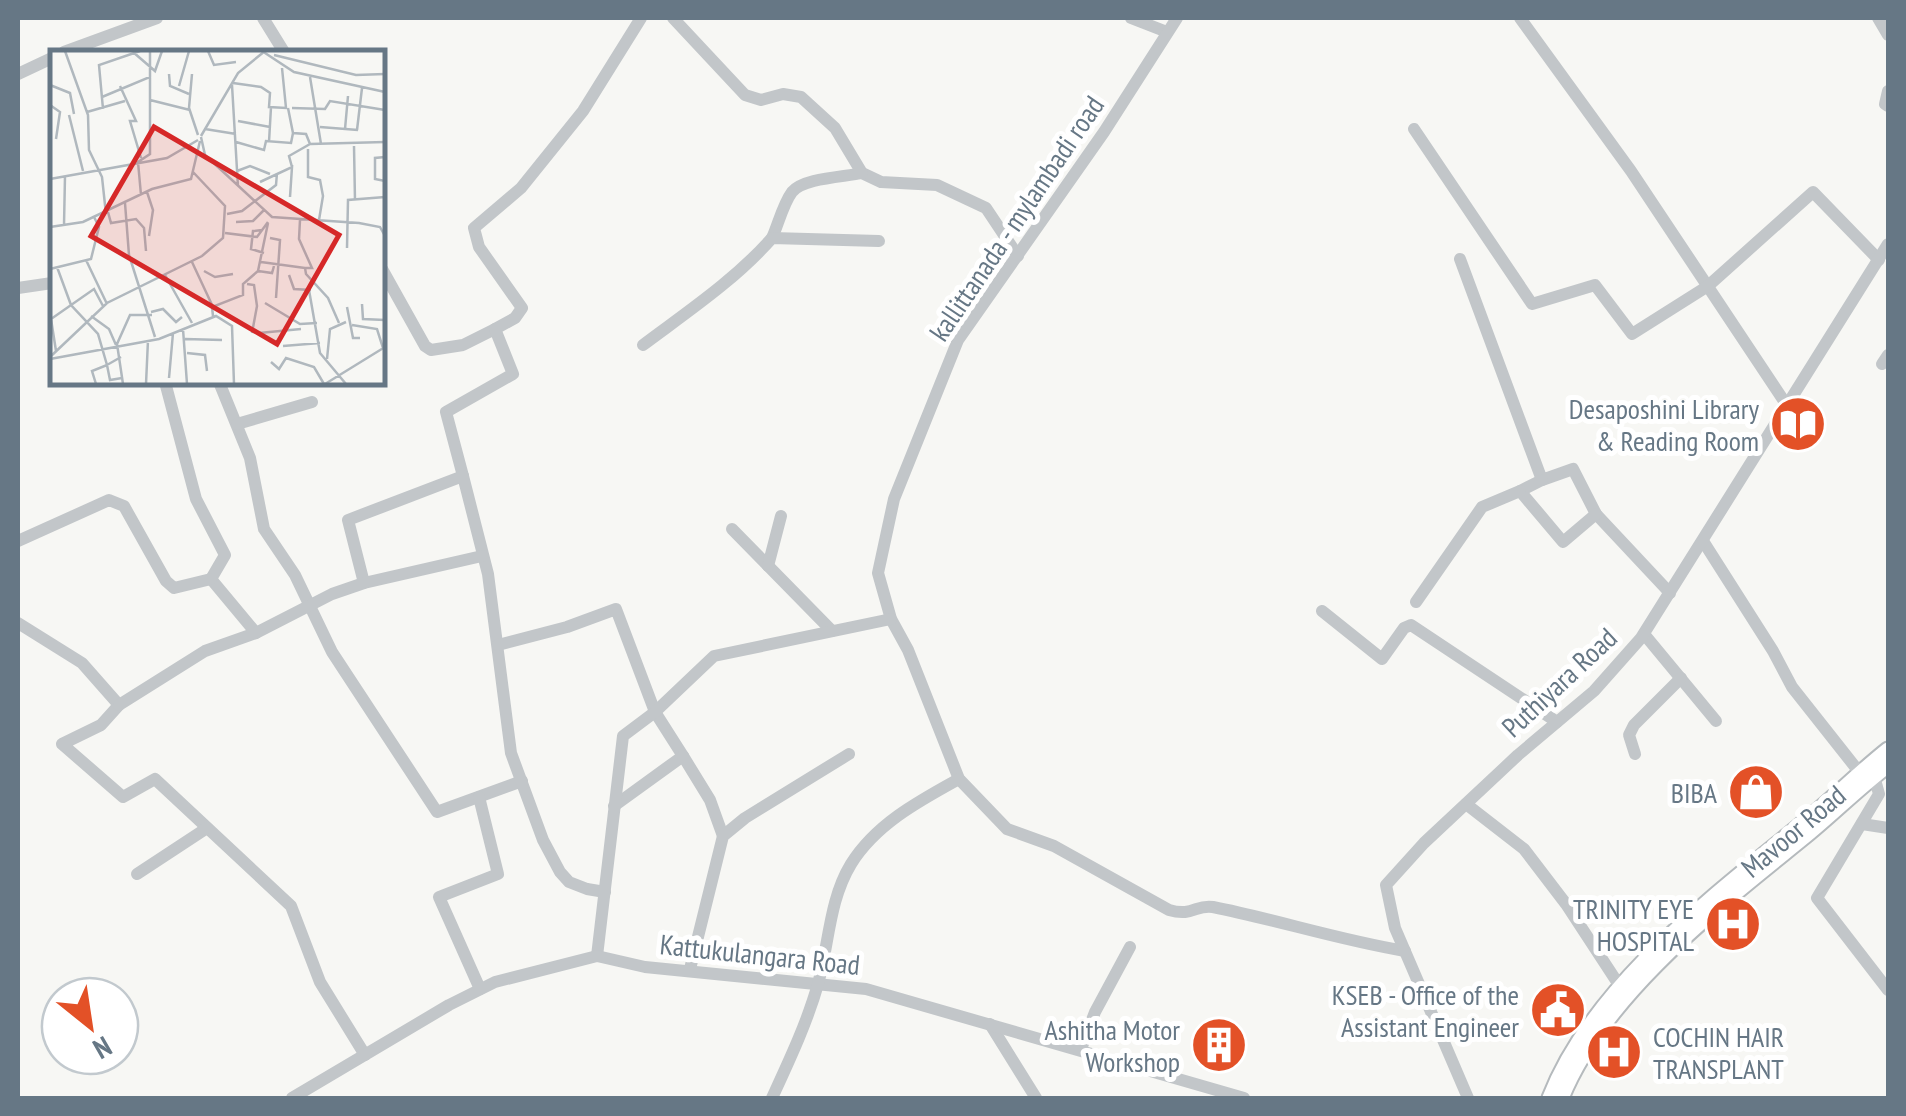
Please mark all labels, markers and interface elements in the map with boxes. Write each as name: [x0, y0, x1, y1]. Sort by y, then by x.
inset map: [50, 50, 385, 385]
street label: kallittanada - mylambadi road: [920, 88, 1112, 348]
place label: Desaposhini Library & Reading Room: [1569, 390, 1759, 459]
library icon: Desaposhini Library & Reading Room: [1768, 394, 1828, 454]
street label: Puthiyara Road: [1494, 619, 1624, 745]
shop icon: BIBA: [1726, 762, 1786, 822]
place label: BIBA: [1671, 774, 1718, 811]
street label: Mavoor Road: [1733, 777, 1853, 885]
place label: TRINITY EYE HOSPITAL: [1573, 890, 1694, 959]
hospital icon: TRINITY EYE HOSPITAL: [1703, 894, 1763, 954]
street label: Kattukulangara Road: [658, 925, 862, 983]
north arrow: [40, 976, 140, 1076]
place label: KSEB - Office of the Assistant Engineer: [1332, 976, 1519, 1045]
public building icon: KSEB - Office of the Assistant Engineer: [1528, 980, 1588, 1040]
place label: Ashitha Motor Workshop: [1045, 1011, 1180, 1080]
building icon: Ashitha Motor Workshop: [1189, 1015, 1249, 1075]
place label: COCHIN HAIR TRANSPLANT: [1653, 1018, 1784, 1087]
hospital icon: COCHIN HAIR TRANSPLANT: [1584, 1022, 1644, 1082]
text: N: [87, 1028, 119, 1068]

